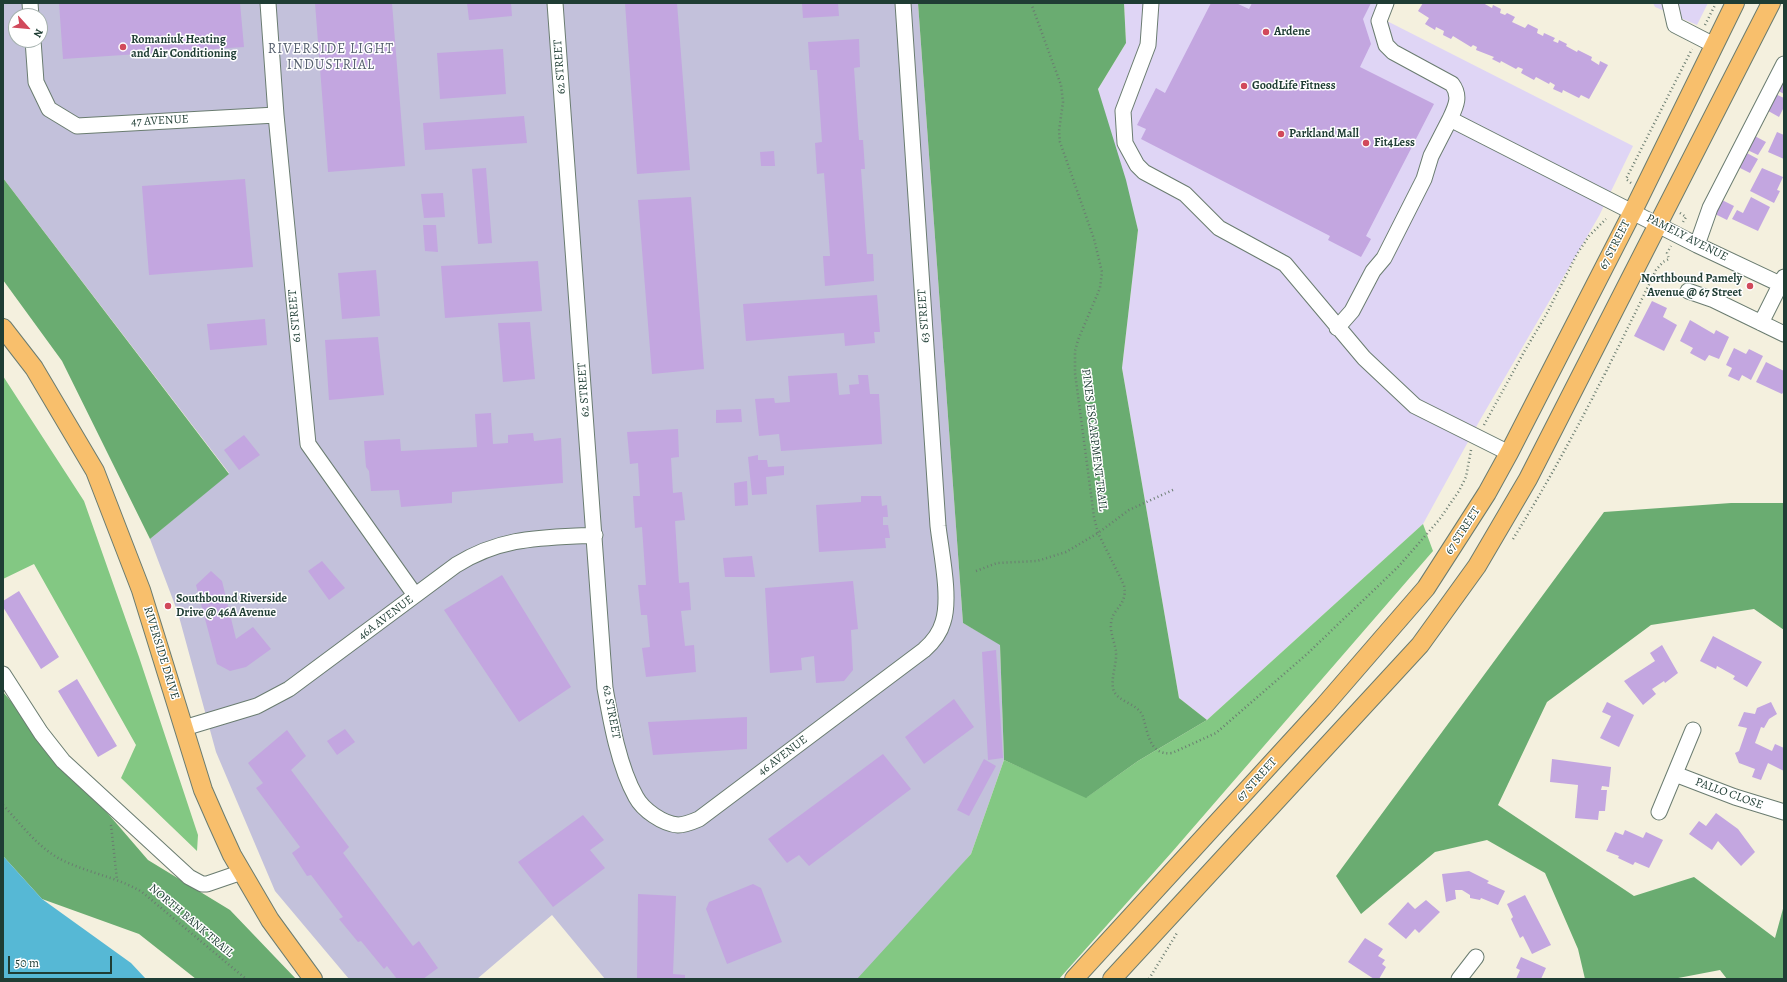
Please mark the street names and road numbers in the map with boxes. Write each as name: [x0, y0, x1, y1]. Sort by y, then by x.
street label: 62 STREET: [551, 39, 569, 95]
street label: 47 AVENUE: [131, 112, 189, 130]
street label: PAMELY AVENUE: [1644, 211, 1730, 265]
street label: 67 STREET: [1596, 218, 1634, 272]
street label: 61 STREET: [286, 289, 304, 343]
street label: 63 STREET: [915, 289, 933, 343]
street label: 62 STREET: [575, 362, 593, 418]
street label: PINES ESCARPMENT TRAIL: [1078, 368, 1110, 512]
street label: 67 STREET: [1442, 504, 1484, 558]
street label: 46A AVENUE: [356, 593, 416, 643]
street label: RIVERSIDE DRIVE: [140, 605, 182, 701]
street label: 62 STREET: [599, 684, 623, 740]
street label: 46 AVENUE: [755, 733, 811, 779]
street label: 67 STREET: [1234, 755, 1280, 805]
street label: PALLO CLOSE: [1693, 775, 1765, 813]
street label: NORTH BANK TRAIL: [146, 881, 236, 961]

